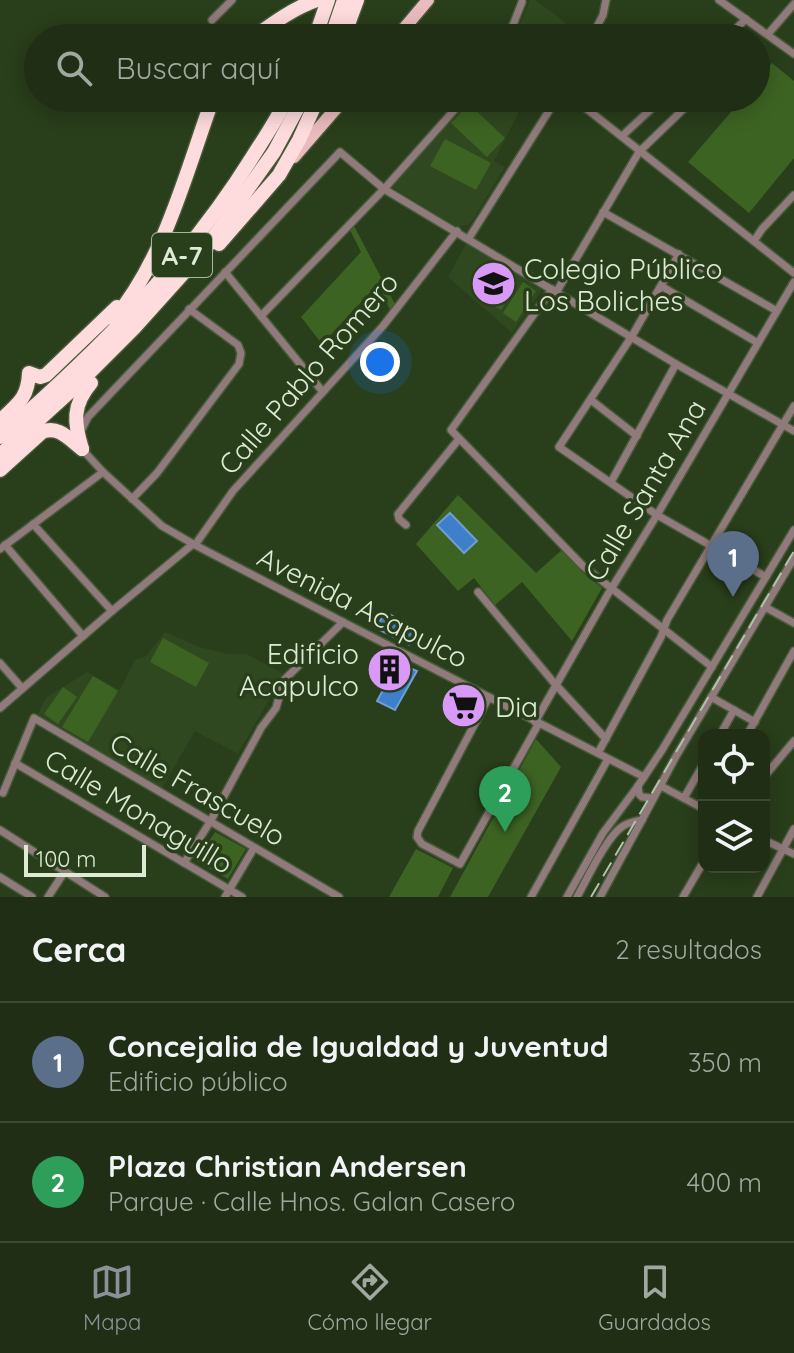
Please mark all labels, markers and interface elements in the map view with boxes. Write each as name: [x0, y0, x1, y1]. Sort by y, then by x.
search box: [24, 24, 770, 112]
icon: search: [52, 46, 96, 90]
text: Buscar aquí: [116, 49, 280, 87]
road number: A-7: [152, 233, 212, 277]
place label: Colegio Público Los Boliches: [524, 251, 722, 318]
school or university icon: Colegio Público Los Boliches: [469, 260, 517, 308]
street label: Calle Pablo Romero: [211, 265, 405, 481]
your location: [360, 342, 400, 382]
street label: Calle Santa Ana: [577, 393, 713, 587]
pin: 1: [707, 531, 759, 597]
street label: Avenida Acapulco: [252, 539, 474, 675]
place label: Edificio Acapulco: [239, 636, 359, 703]
building icon: Edificio Acapulco: [366, 645, 414, 693]
supermarket icon: Dia: [440, 682, 488, 730]
place label: Dia: [495, 689, 538, 724]
street label: Calle Frascuelo: [104, 725, 292, 853]
map controls: [698, 729, 770, 873]
button: locate: [698, 729, 770, 801]
street label: Calle Monaguillo: [39, 741, 239, 881]
pin: 2: [479, 766, 531, 832]
button: layers: [698, 801, 770, 873]
scale bar: [24, 841, 146, 877]
text: 100 m: [36, 845, 96, 873]
text: Cerca: [32, 928, 126, 971]
text: 2 resultados: [615, 933, 762, 966]
text: Concejalia de Igualdad y Juventud: [108, 1027, 609, 1065]
text: 1: [53, 1046, 63, 1079]
text: 350 m: [688, 1046, 762, 1079]
text: Edificio público: [108, 1065, 288, 1098]
text: Plaza Christian Andersen: [108, 1147, 467, 1185]
text: 2: [51, 1166, 65, 1199]
text: 400 m: [687, 1166, 762, 1199]
text: Parque · Calle Hnos. Galan Casero: [108, 1185, 516, 1218]
tab: Mapa: [83, 1260, 141, 1336]
tab: Cómo llegar: [307, 1260, 432, 1336]
tab: Guardados: [598, 1260, 711, 1336]

